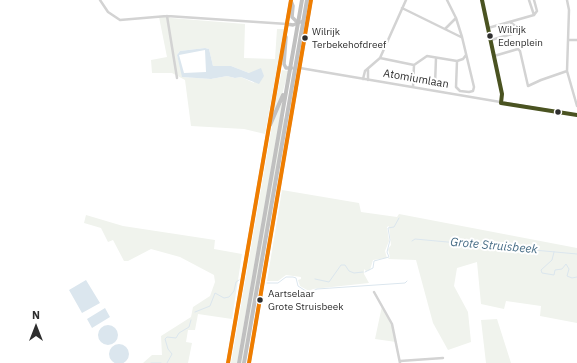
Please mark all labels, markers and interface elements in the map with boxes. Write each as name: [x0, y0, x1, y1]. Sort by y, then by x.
place label: Wilrijk Edenplein: [498, 24, 543, 48]
place label: Wilrijk Terbekehofdreef: [312, 26, 386, 50]
marker: Wilrijk Edenplein: [485, 31, 495, 41]
marker: Wilrijk Terbekehofdreef: [300, 33, 310, 43]
street label: Atomiumlaan: [382, 67, 450, 91]
unlabelled marker: [553, 107, 563, 117]
water label: Grote Struisbeek: [450, 235, 538, 257]
place label: Aartselaar Grote Struisbeek: [268, 288, 344, 312]
marker: Aartselaar Grote Struisbeek: [255, 295, 265, 305]
north arrow: [16, 307, 56, 347]
text: N: [32, 308, 40, 322]

